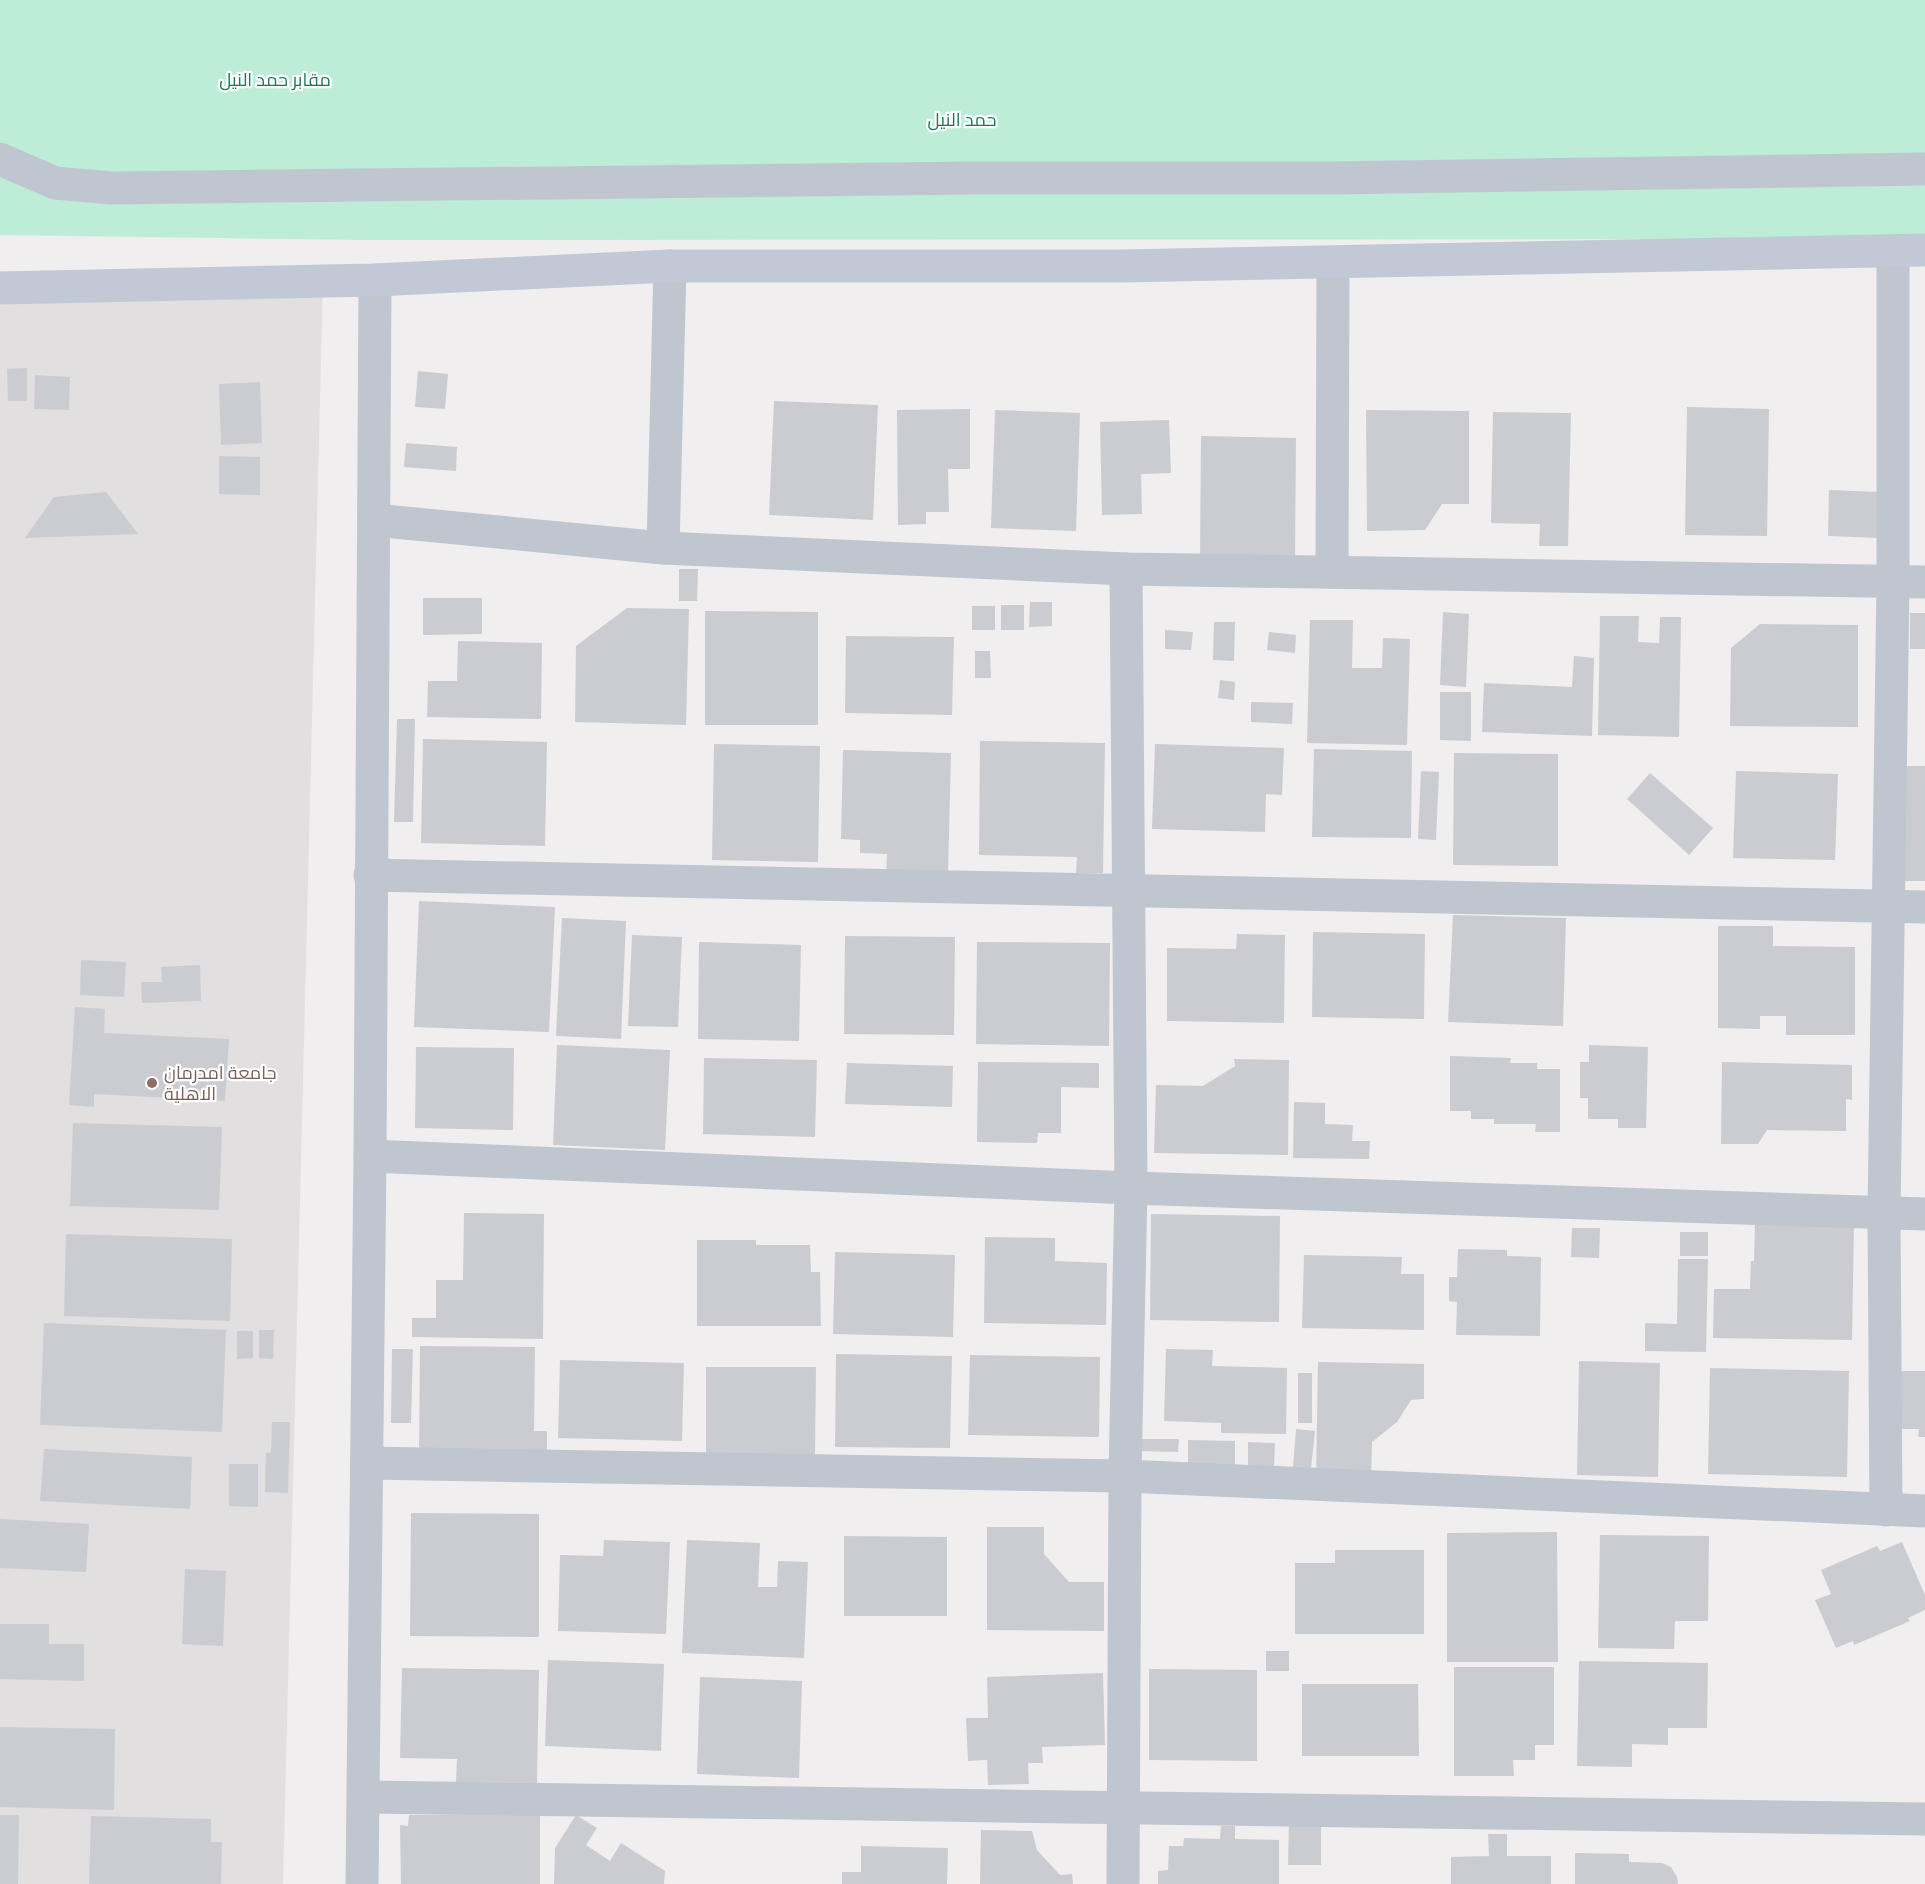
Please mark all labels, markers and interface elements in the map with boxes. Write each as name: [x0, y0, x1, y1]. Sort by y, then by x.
park label: مقابر حمد النيل: [219, 69, 331, 91]
park label: حمد النيل: [928, 109, 996, 131]
place label: جامعة امدرمان الاهلية: [164, 1062, 276, 1103]
marker: جامعة امدرمان الاهلية: [145, 1076, 159, 1090]

